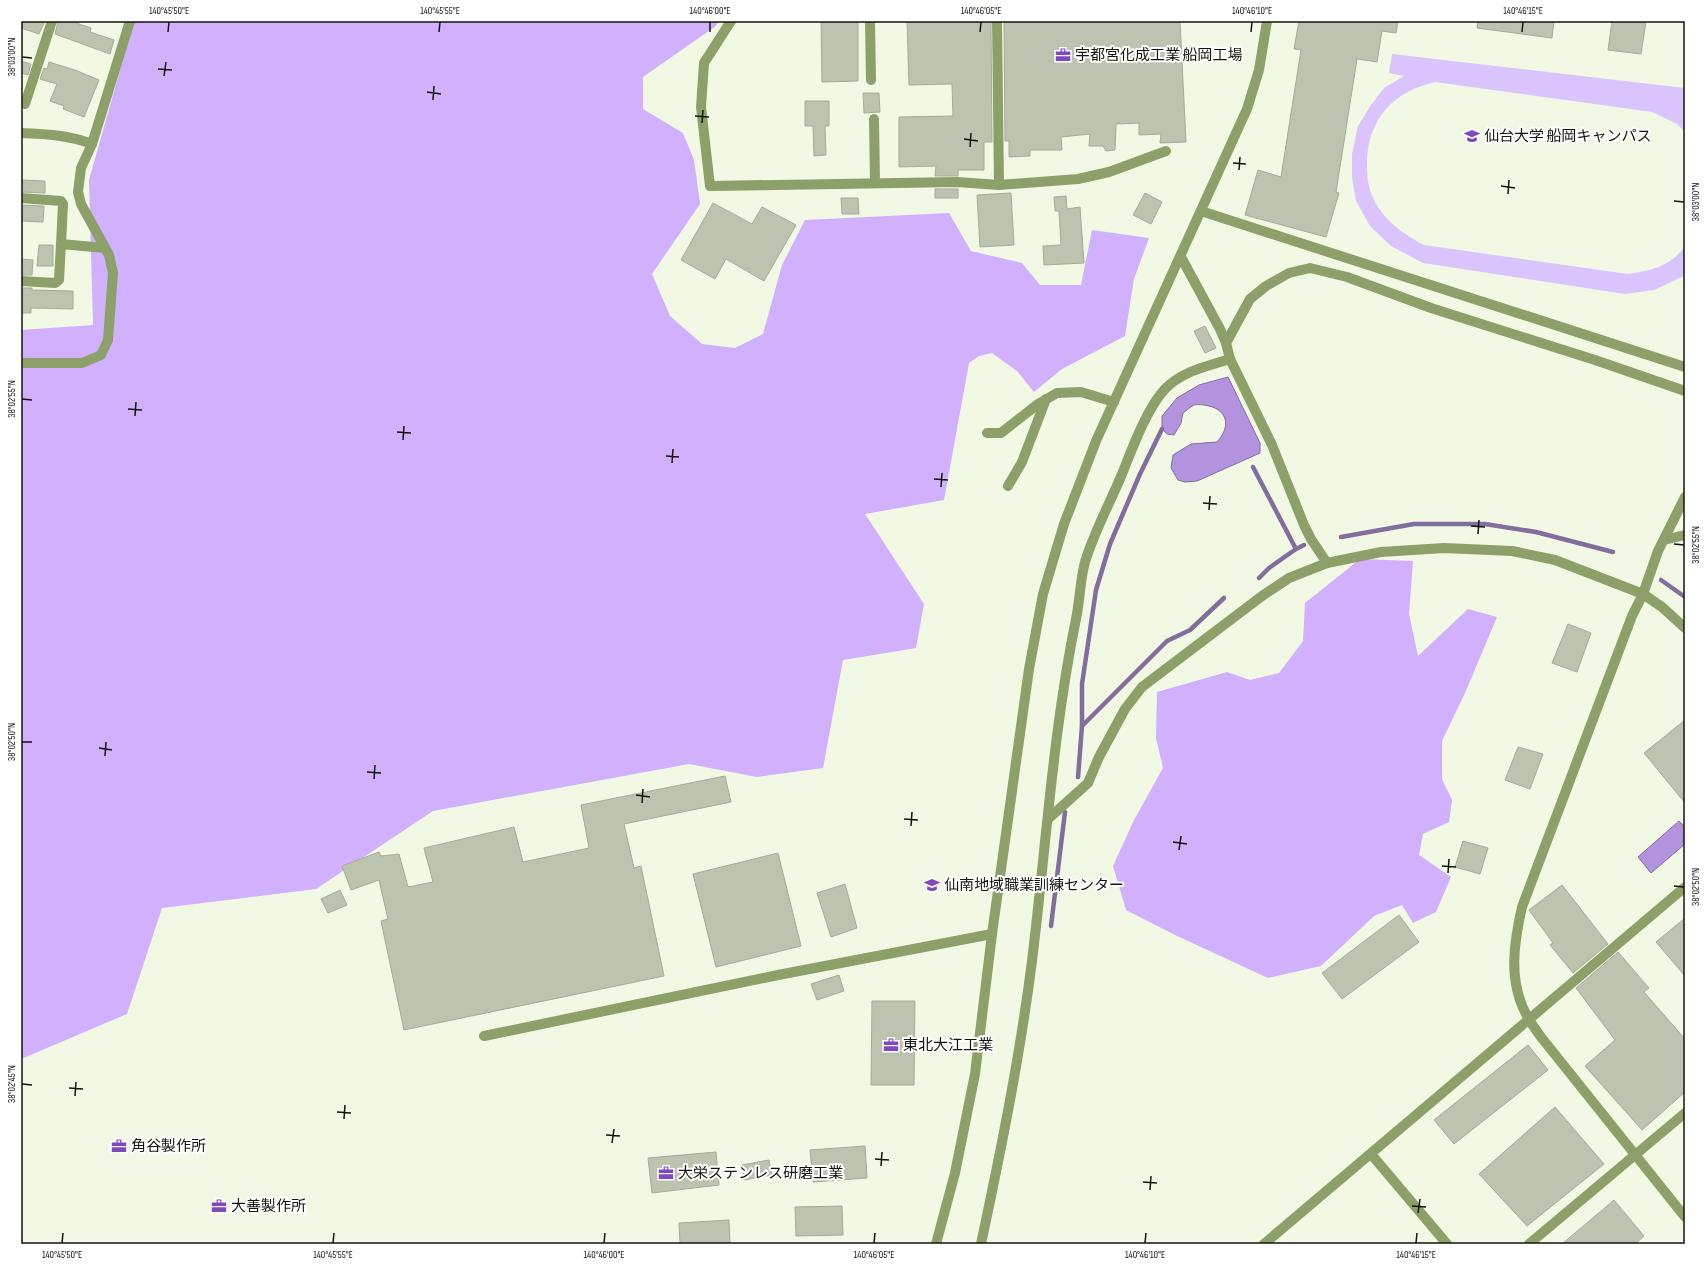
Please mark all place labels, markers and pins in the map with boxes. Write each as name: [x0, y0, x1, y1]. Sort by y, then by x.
office icon: 宇都宮化成工業 船岡工場: [1054, 46, 1072, 64]
place label: 宇都宮化成工業 船岡工場: [1075, 46, 1242, 65]
school or university icon: 仙台大学 船岡キャンパス: [1463, 127, 1481, 145]
place label: 仙台大学 船岡キャンパス: [1484, 127, 1651, 146]
school or university icon: 仙南地域職業訓練センター: [923, 876, 941, 894]
place label: 仙南地域職業訓練センター: [944, 876, 1124, 895]
office icon: 東北大江工業: [882, 1036, 900, 1054]
place label: 東北大江工業: [903, 1036, 993, 1055]
office icon: 角谷製作所: [110, 1137, 128, 1155]
place label: 角谷製作所: [131, 1137, 206, 1156]
office icon: 大栄ステンレス研磨工業: [657, 1164, 675, 1182]
place label: 大栄ステンレス研磨工業: [678, 1164, 843, 1183]
office icon: 大善製作所: [210, 1197, 228, 1215]
place label: 大善製作所: [231, 1197, 306, 1216]

